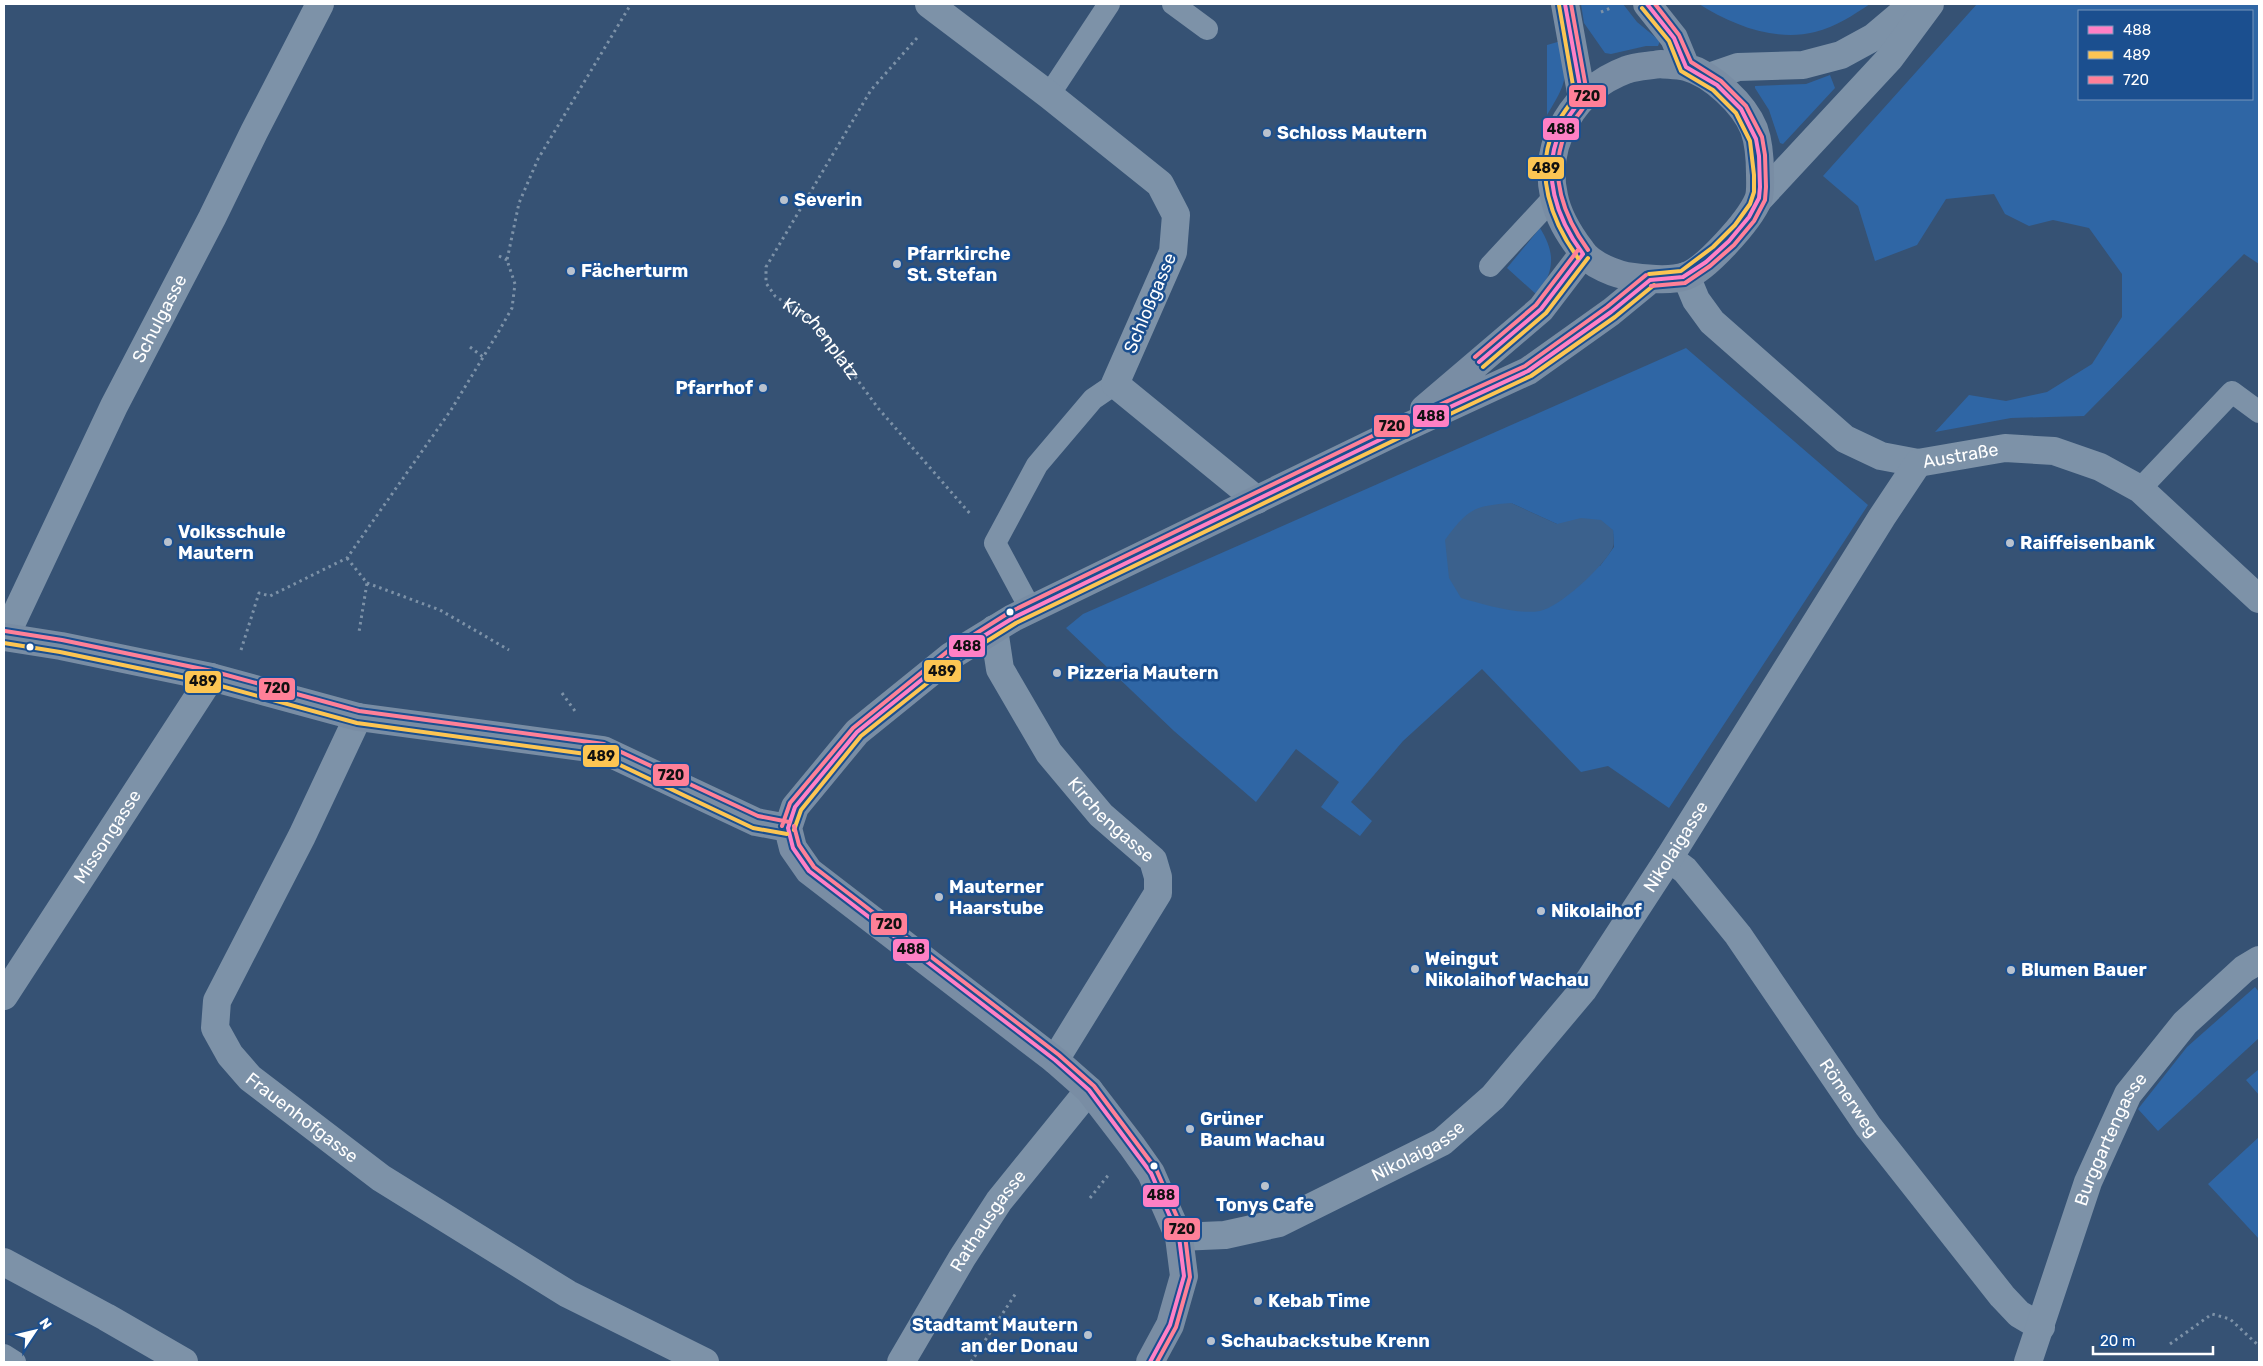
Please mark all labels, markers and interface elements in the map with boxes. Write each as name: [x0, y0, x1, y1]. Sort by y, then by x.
legend: [2078, 10, 2253, 100]
text: 488: [2123, 21, 2151, 39]
text: 489: [2123, 46, 2151, 64]
text: 720: [2123, 71, 2149, 89]
line badge: 720: [1568, 84, 1607, 108]
text: 720: [1574, 88, 1600, 105]
line badge: 488: [1542, 117, 1580, 141]
text: 488: [1547, 121, 1575, 138]
place label: Schloss Mautern: [1277, 122, 1427, 144]
marker: Schloss Mautern: [1261, 127, 1273, 139]
line badge: 489: [1527, 156, 1565, 180]
text: 489: [1532, 160, 1560, 177]
place label: Severin: [794, 189, 862, 211]
marker: Severin: [778, 194, 790, 206]
place label: Pfarrkirche St. Stefan: [907, 243, 1011, 286]
street label: Schloßgasse: [1119, 250, 1181, 356]
marker: Pfarrkirche St. Stefan: [891, 258, 903, 270]
place label: Fächerturm: [581, 260, 688, 282]
marker: Fächerturm: [565, 265, 577, 277]
street label: Schulgasse: [128, 271, 192, 366]
street label: Kirchenplatz: [779, 293, 864, 384]
place label: Pfarrhof: [675, 377, 753, 399]
marker: Pfarrhof: [757, 382, 769, 394]
line badge: 488: [1412, 404, 1450, 428]
text: 488: [1417, 408, 1445, 425]
line badge: 720: [1373, 414, 1411, 438]
text: 720: [1379, 418, 1405, 435]
street label: Austraße: [1921, 438, 2000, 473]
place label: Volksschule Mautern: [178, 521, 286, 564]
place label: Raiffeisenbank: [2020, 532, 2155, 554]
marker: Volksschule Mautern: [162, 536, 174, 548]
marker: Raiffeisenbank: [2004, 537, 2016, 549]
unlabelled marker: [1005, 607, 1015, 617]
line badge: 488: [948, 634, 986, 658]
text: 488: [953, 638, 981, 655]
unlabelled marker: [25, 642, 35, 652]
line badge: 489: [923, 659, 962, 683]
place label: Pizzeria Mautern: [1067, 662, 1219, 684]
text: 489: [928, 663, 956, 680]
marker: Pizzeria Mautern: [1051, 667, 1063, 679]
line badge: 489: [184, 670, 222, 694]
text: 489: [189, 673, 217, 690]
line badge: 720: [258, 677, 296, 701]
text: 720: [264, 680, 290, 697]
line badge: 489: [582, 744, 620, 768]
text: 489: [587, 748, 615, 765]
line badge: 720: [652, 763, 690, 787]
text: 720: [658, 767, 684, 784]
street label: Kirchengasse: [1063, 773, 1159, 867]
street label: Missongasse: [69, 786, 146, 888]
street label: Nikolaigasse: [1639, 797, 1713, 896]
place label: Mauterner Haarstube: [949, 876, 1044, 919]
marker: Mauterner Haarstube: [933, 891, 945, 903]
place label: Nikolaihof: [1551, 900, 1642, 922]
marker: Nikolaihof: [1535, 905, 1547, 917]
line badge: 720: [870, 912, 908, 936]
text: 720: [876, 916, 902, 933]
line badge: 488: [892, 938, 930, 962]
text: 488: [897, 941, 925, 958]
place label: Weingut Nikolaihof Wachau: [1425, 948, 1589, 991]
place label: Blumen Bauer: [2021, 959, 2147, 981]
marker: Weingut Nikolaihof Wachau: [1409, 963, 1421, 975]
marker: Blumen Bauer: [2005, 964, 2017, 976]
street label: Römerweg: [1814, 1055, 1884, 1142]
street label: Frauenhofgasse: [241, 1068, 363, 1168]
street label: Burggartengasse: [2070, 1068, 2152, 1208]
place label: Grüner Baum Wachau: [1200, 1108, 1325, 1151]
street label: Nikolaigasse: [1368, 1116, 1469, 1186]
marker: Grüner Baum Wachau: [1184, 1123, 1196, 1135]
unlabelled marker: [1149, 1161, 1159, 1171]
street label: Rathausgasse: [945, 1165, 1031, 1276]
marker: Tonys Cafe: [1259, 1180, 1271, 1192]
line badge: 488: [1142, 1184, 1180, 1208]
text: 488: [1147, 1187, 1175, 1204]
place label: Tonys Cafe: [1216, 1194, 1314, 1216]
line badge: 720: [1163, 1217, 1201, 1241]
text: 720: [1169, 1221, 1195, 1238]
place label: Kebab Time: [1268, 1290, 1371, 1312]
marker: Kebab Time: [1252, 1295, 1264, 1307]
north arrow: [10, 1306, 60, 1356]
place label: Stadtamt Mautern an der Donau: [912, 1314, 1078, 1357]
text: N: [35, 1315, 55, 1333]
scale bar: [2093, 1324, 2213, 1356]
marker: Stadtamt Mautern an der Donau: [1082, 1329, 1094, 1341]
place label: Schaubackstube Krenn: [1221, 1330, 1430, 1352]
text: 20 m: [2100, 1332, 2135, 1350]
marker: Schaubackstube Krenn: [1205, 1335, 1217, 1347]

